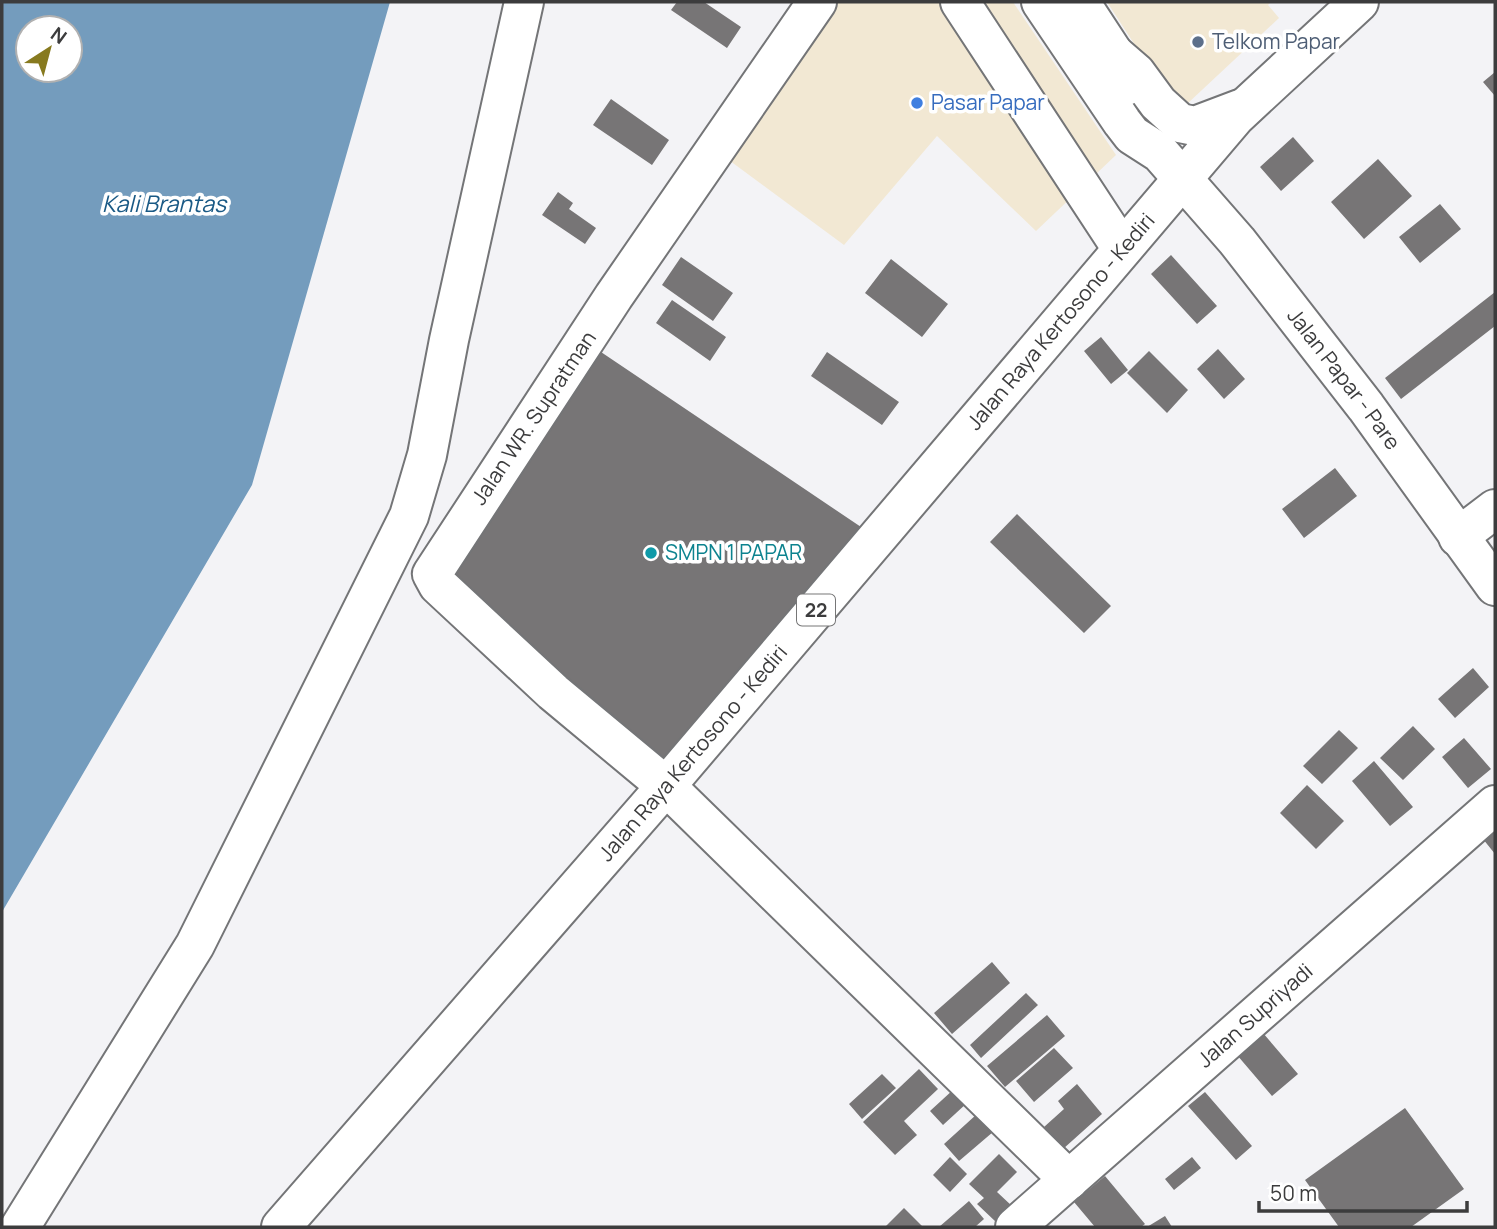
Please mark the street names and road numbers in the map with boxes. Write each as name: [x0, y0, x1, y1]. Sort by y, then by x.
street label: Jalan Raya Kertosono - Kediri: [960, 207, 1161, 435]
street label: Jalan Papar - Pare: [1281, 302, 1407, 455]
street label: Jalan WR. Supratman: [465, 325, 602, 510]
road number: 22: [797, 594, 835, 625]
street label: Jalan Raya Kertosono - Kediri: [592, 639, 793, 867]
street label: Jalan Supriyadi: [1191, 957, 1318, 1073]

